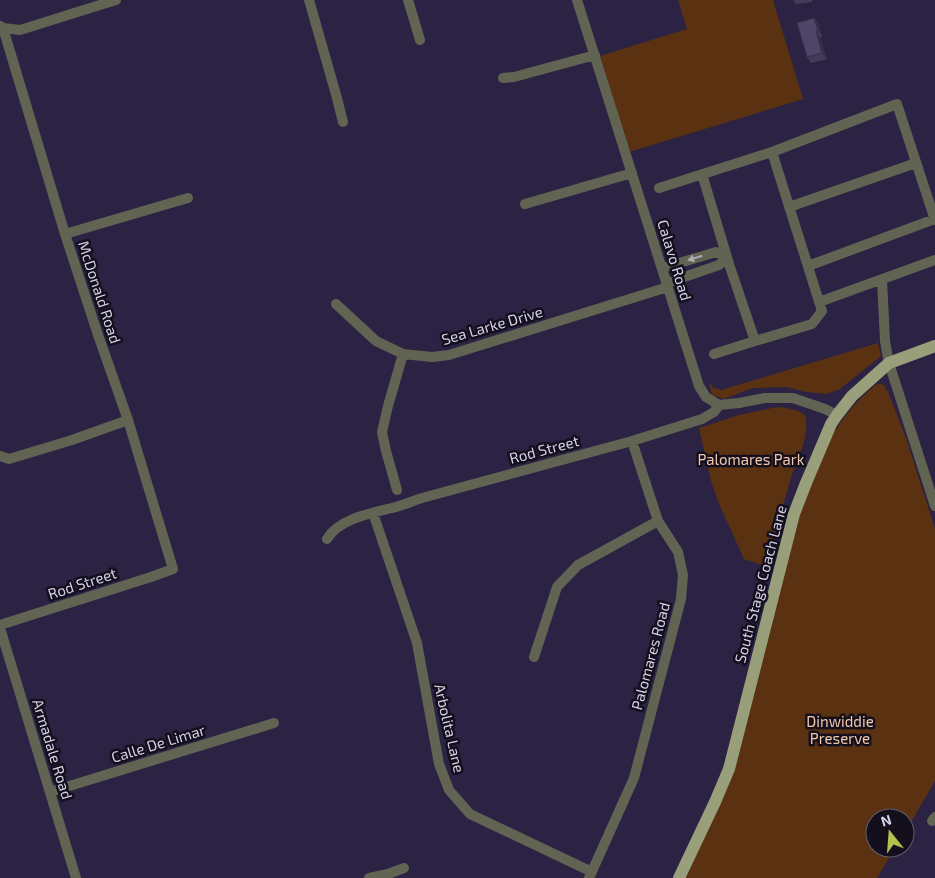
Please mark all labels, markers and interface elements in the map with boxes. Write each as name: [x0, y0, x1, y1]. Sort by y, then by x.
street label: Calavo Road: [654, 217, 696, 303]
street label: McDonald Road: [75, 238, 125, 346]
one-way arrow: [687, 255, 702, 263]
street label: Sea Larke Drive: [439, 302, 545, 348]
street label: Rod Street: [507, 431, 581, 467]
park label: Palomares Park: [698, 450, 805, 468]
street label: South Stage Coach Lane: [730, 503, 790, 665]
street label: Rod Street: [45, 563, 119, 603]
street label: Palomares Road: [627, 600, 673, 712]
street label: Arbolita Lane: [431, 682, 469, 774]
street label: Armadale Road: [29, 697, 77, 801]
park label: Dinwiddie Preserve: [806, 712, 874, 747]
street label: Calle De Limar: [109, 720, 207, 766]
north arrow: [865, 808, 915, 858]
text: N: [879, 810, 893, 830]

